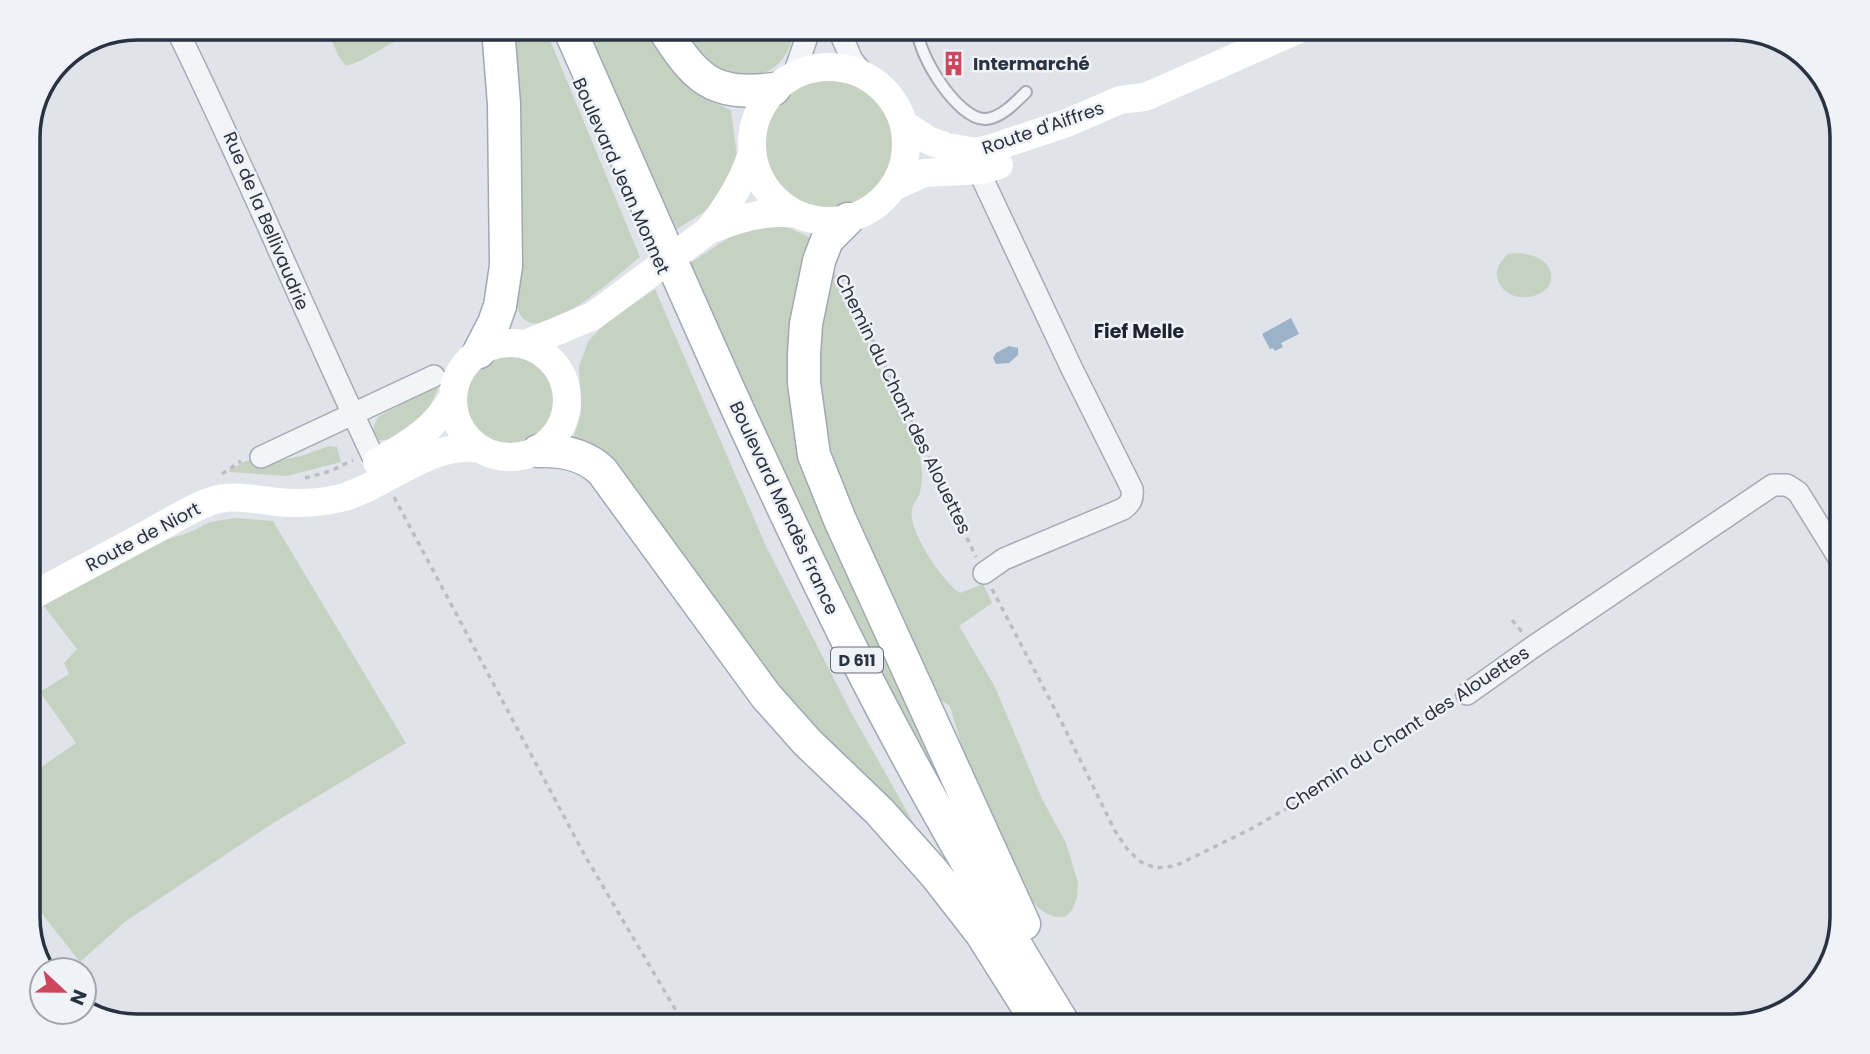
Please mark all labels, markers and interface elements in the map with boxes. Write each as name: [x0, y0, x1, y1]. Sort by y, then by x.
building icon: Intermarché: [939, 50, 967, 78]
place label: Intermarché: [973, 51, 1090, 76]
street label: Boulevard Jean Monnet: [567, 74, 676, 278]
street label: Route d'Aiffres: [979, 95, 1107, 160]
street label: Rue de la Bellivaudrie: [218, 128, 315, 314]
street label: Chemin du Chant des Alouettes: [829, 269, 978, 538]
district label: Fief Melle: [1094, 318, 1185, 345]
street label: Boulevard Mendès France: [724, 397, 845, 619]
street label: Route de Niort: [81, 496, 204, 577]
street label: Chemin du Chant des Alouettes: [1280, 640, 1534, 817]
road number: D 611: [831, 648, 883, 673]
north arrow: [28, 956, 98, 1026]
text: N: [63, 985, 93, 1009]

